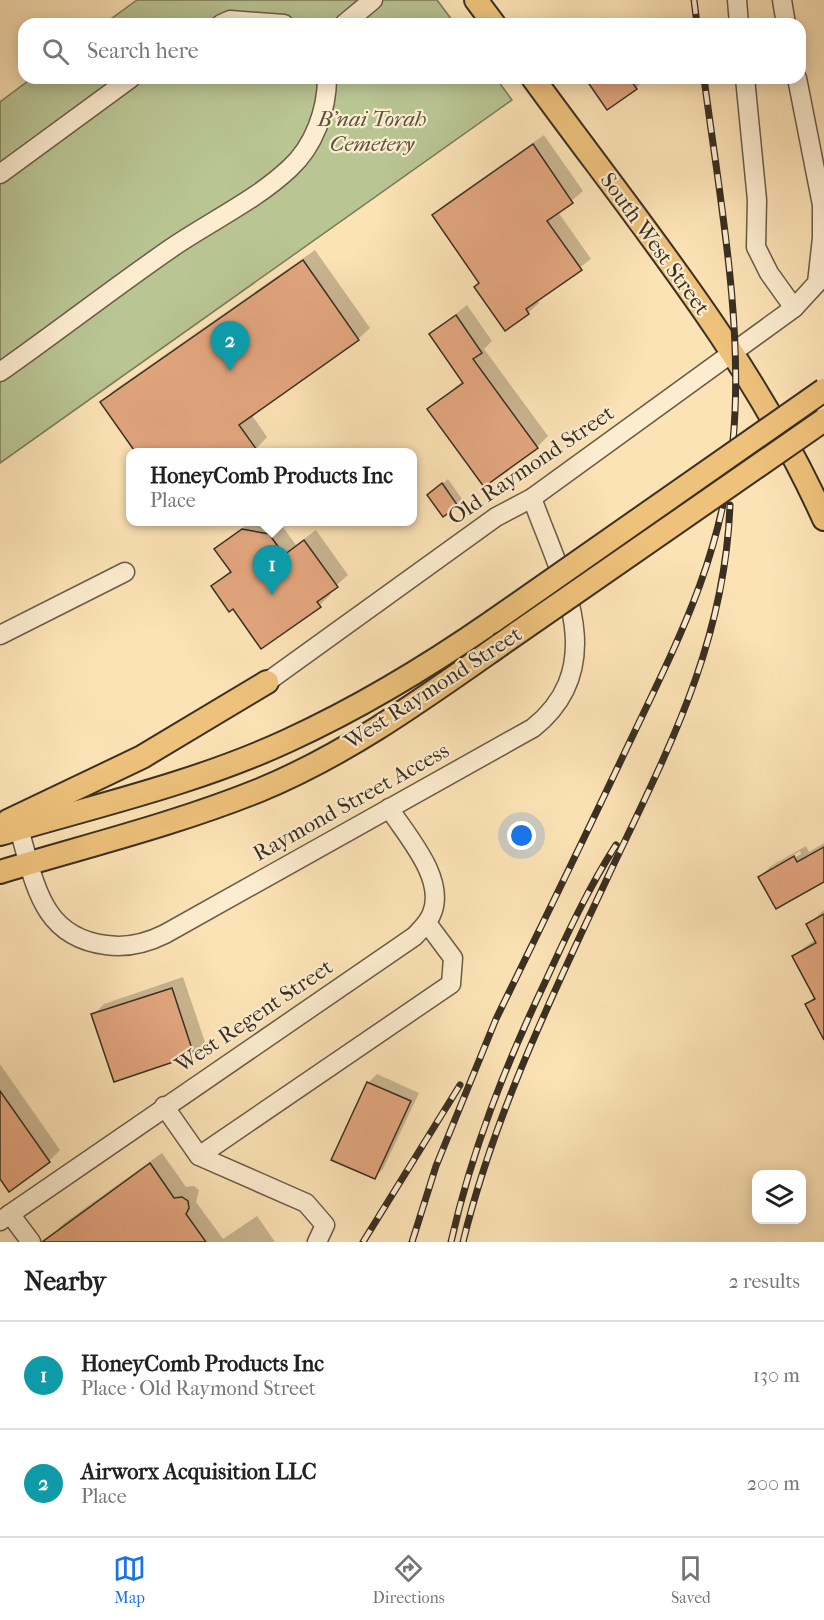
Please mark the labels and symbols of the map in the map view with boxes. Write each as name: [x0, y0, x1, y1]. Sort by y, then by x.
park label: B'nai Torah Cemetery: [317, 106, 426, 157]
street label: South West Street: [595, 168, 715, 320]
pin: 2: [210, 322, 250, 371]
street label: Old Raymond Street: [443, 400, 619, 530]
pin: 1: [252, 546, 292, 595]
street label: West Raymond Street: [339, 621, 527, 756]
street label: Raymond Street Access: [249, 737, 453, 867]
your location: [507, 821, 536, 850]
street label: West Regent Street: [170, 954, 338, 1079]

